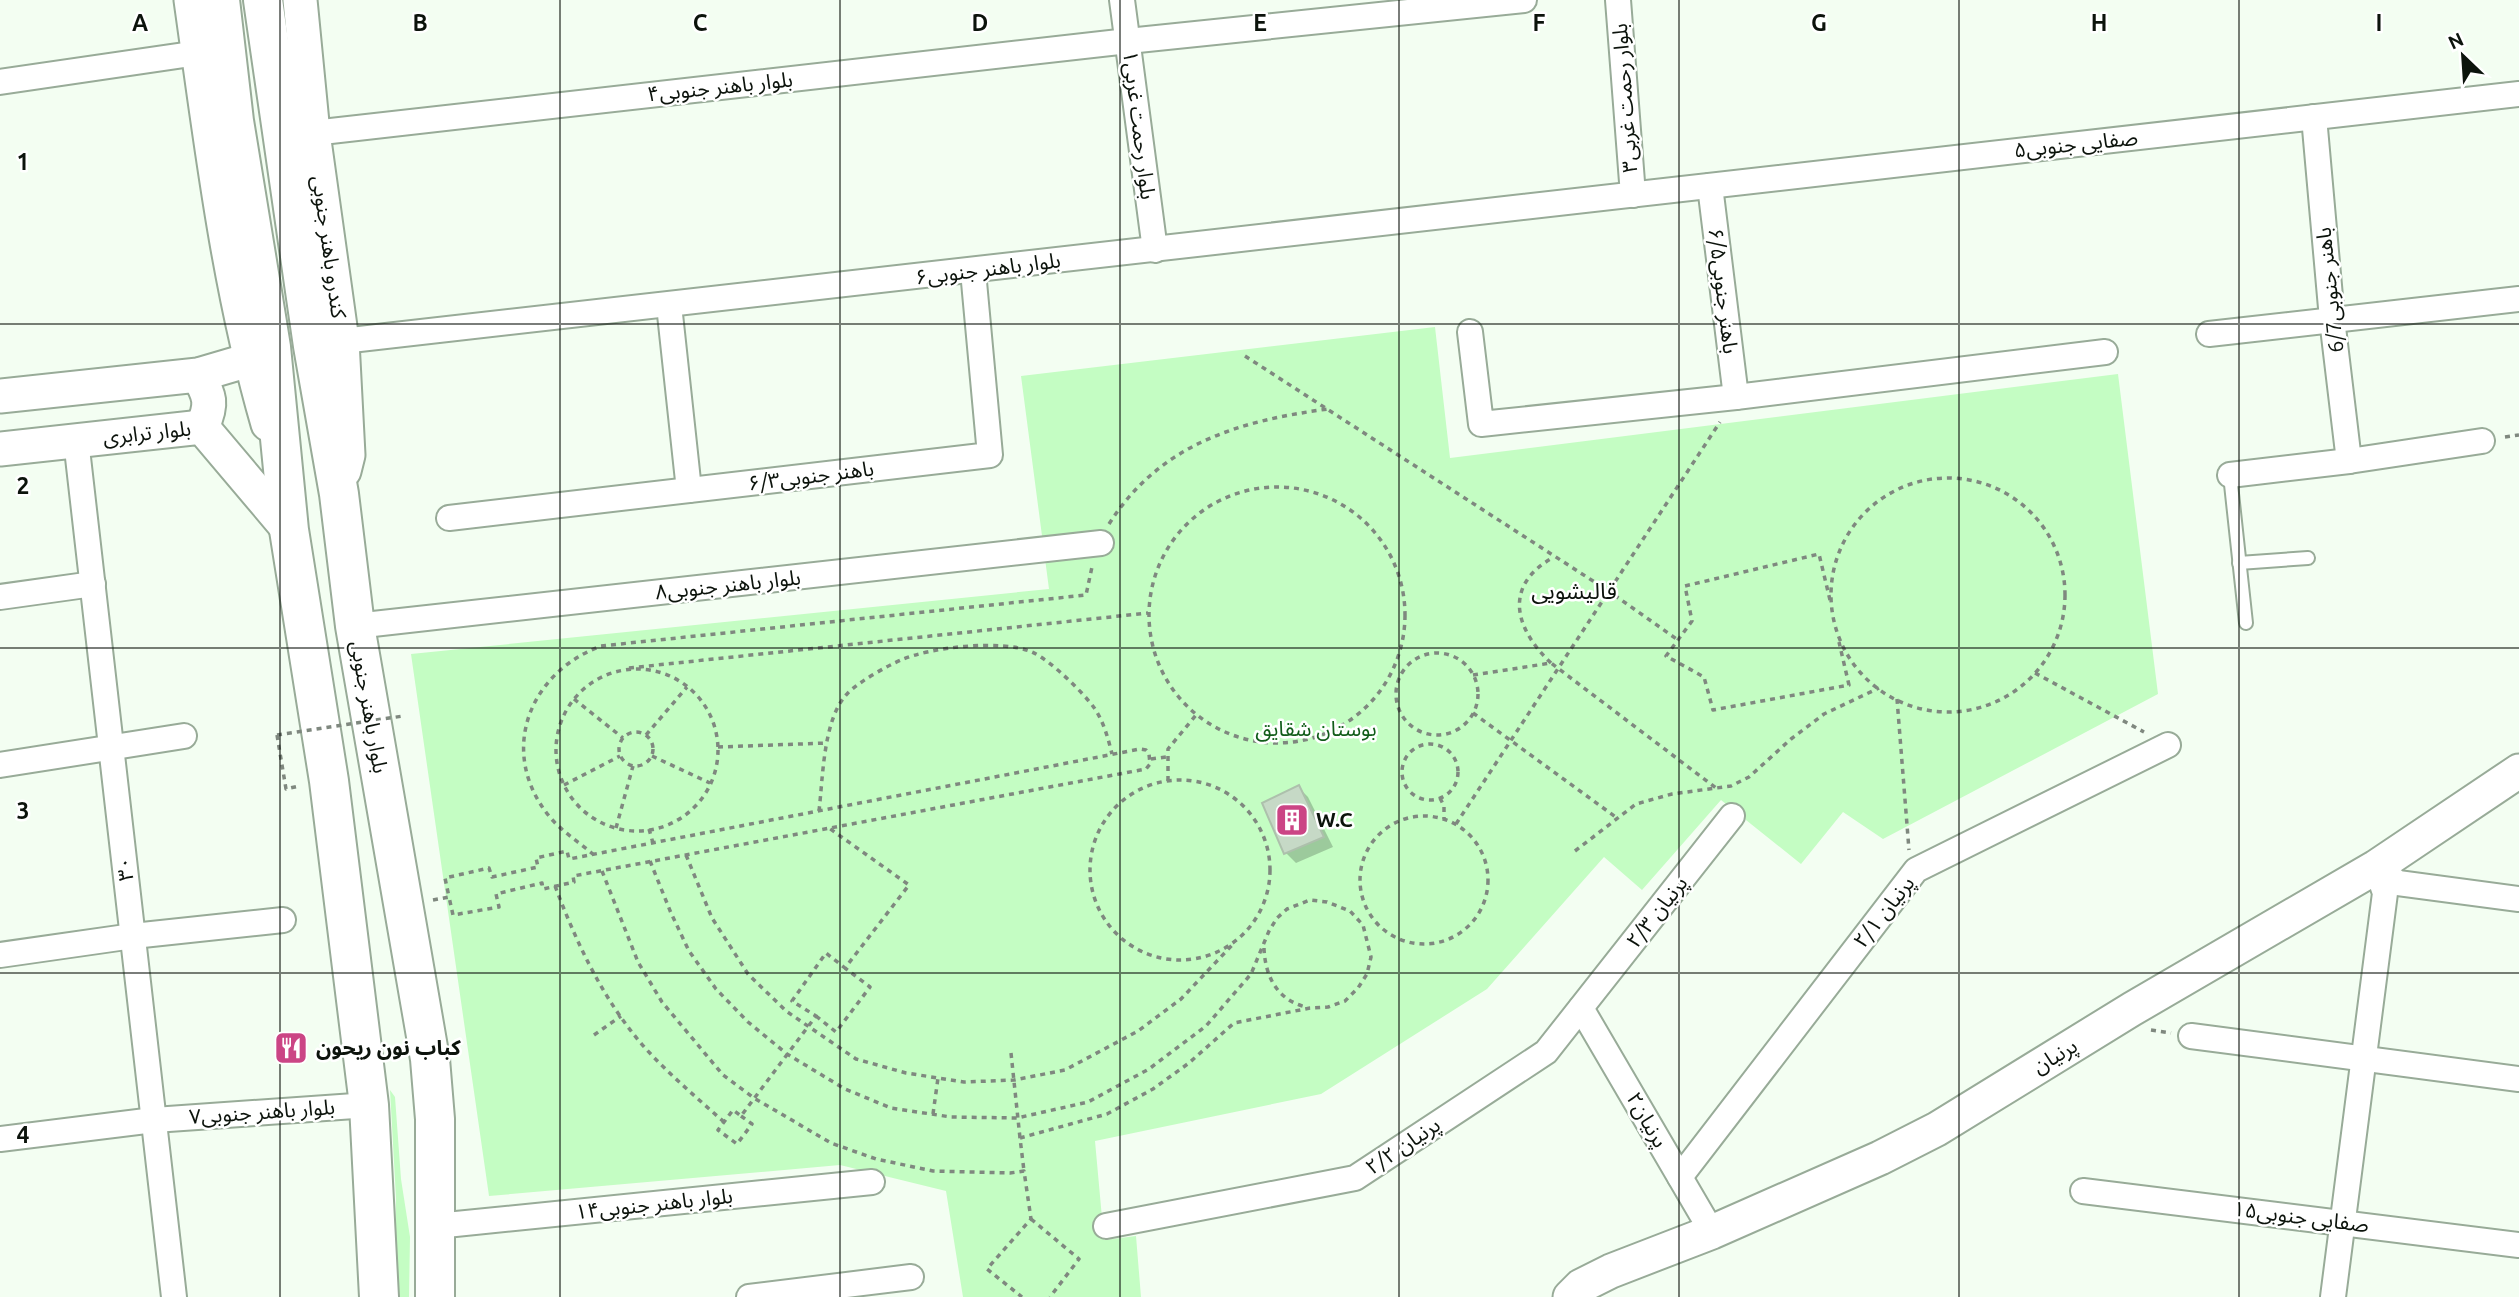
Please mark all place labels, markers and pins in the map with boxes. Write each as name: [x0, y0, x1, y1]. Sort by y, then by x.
building icon: W.C: [1273, 801, 1311, 839]
place label: W.C: [1316, 807, 1353, 831]
restaurant icon: کباب نون ریحون: [272, 1029, 310, 1067]
place label: کباب نون ریحون: [316, 1035, 461, 1060]

